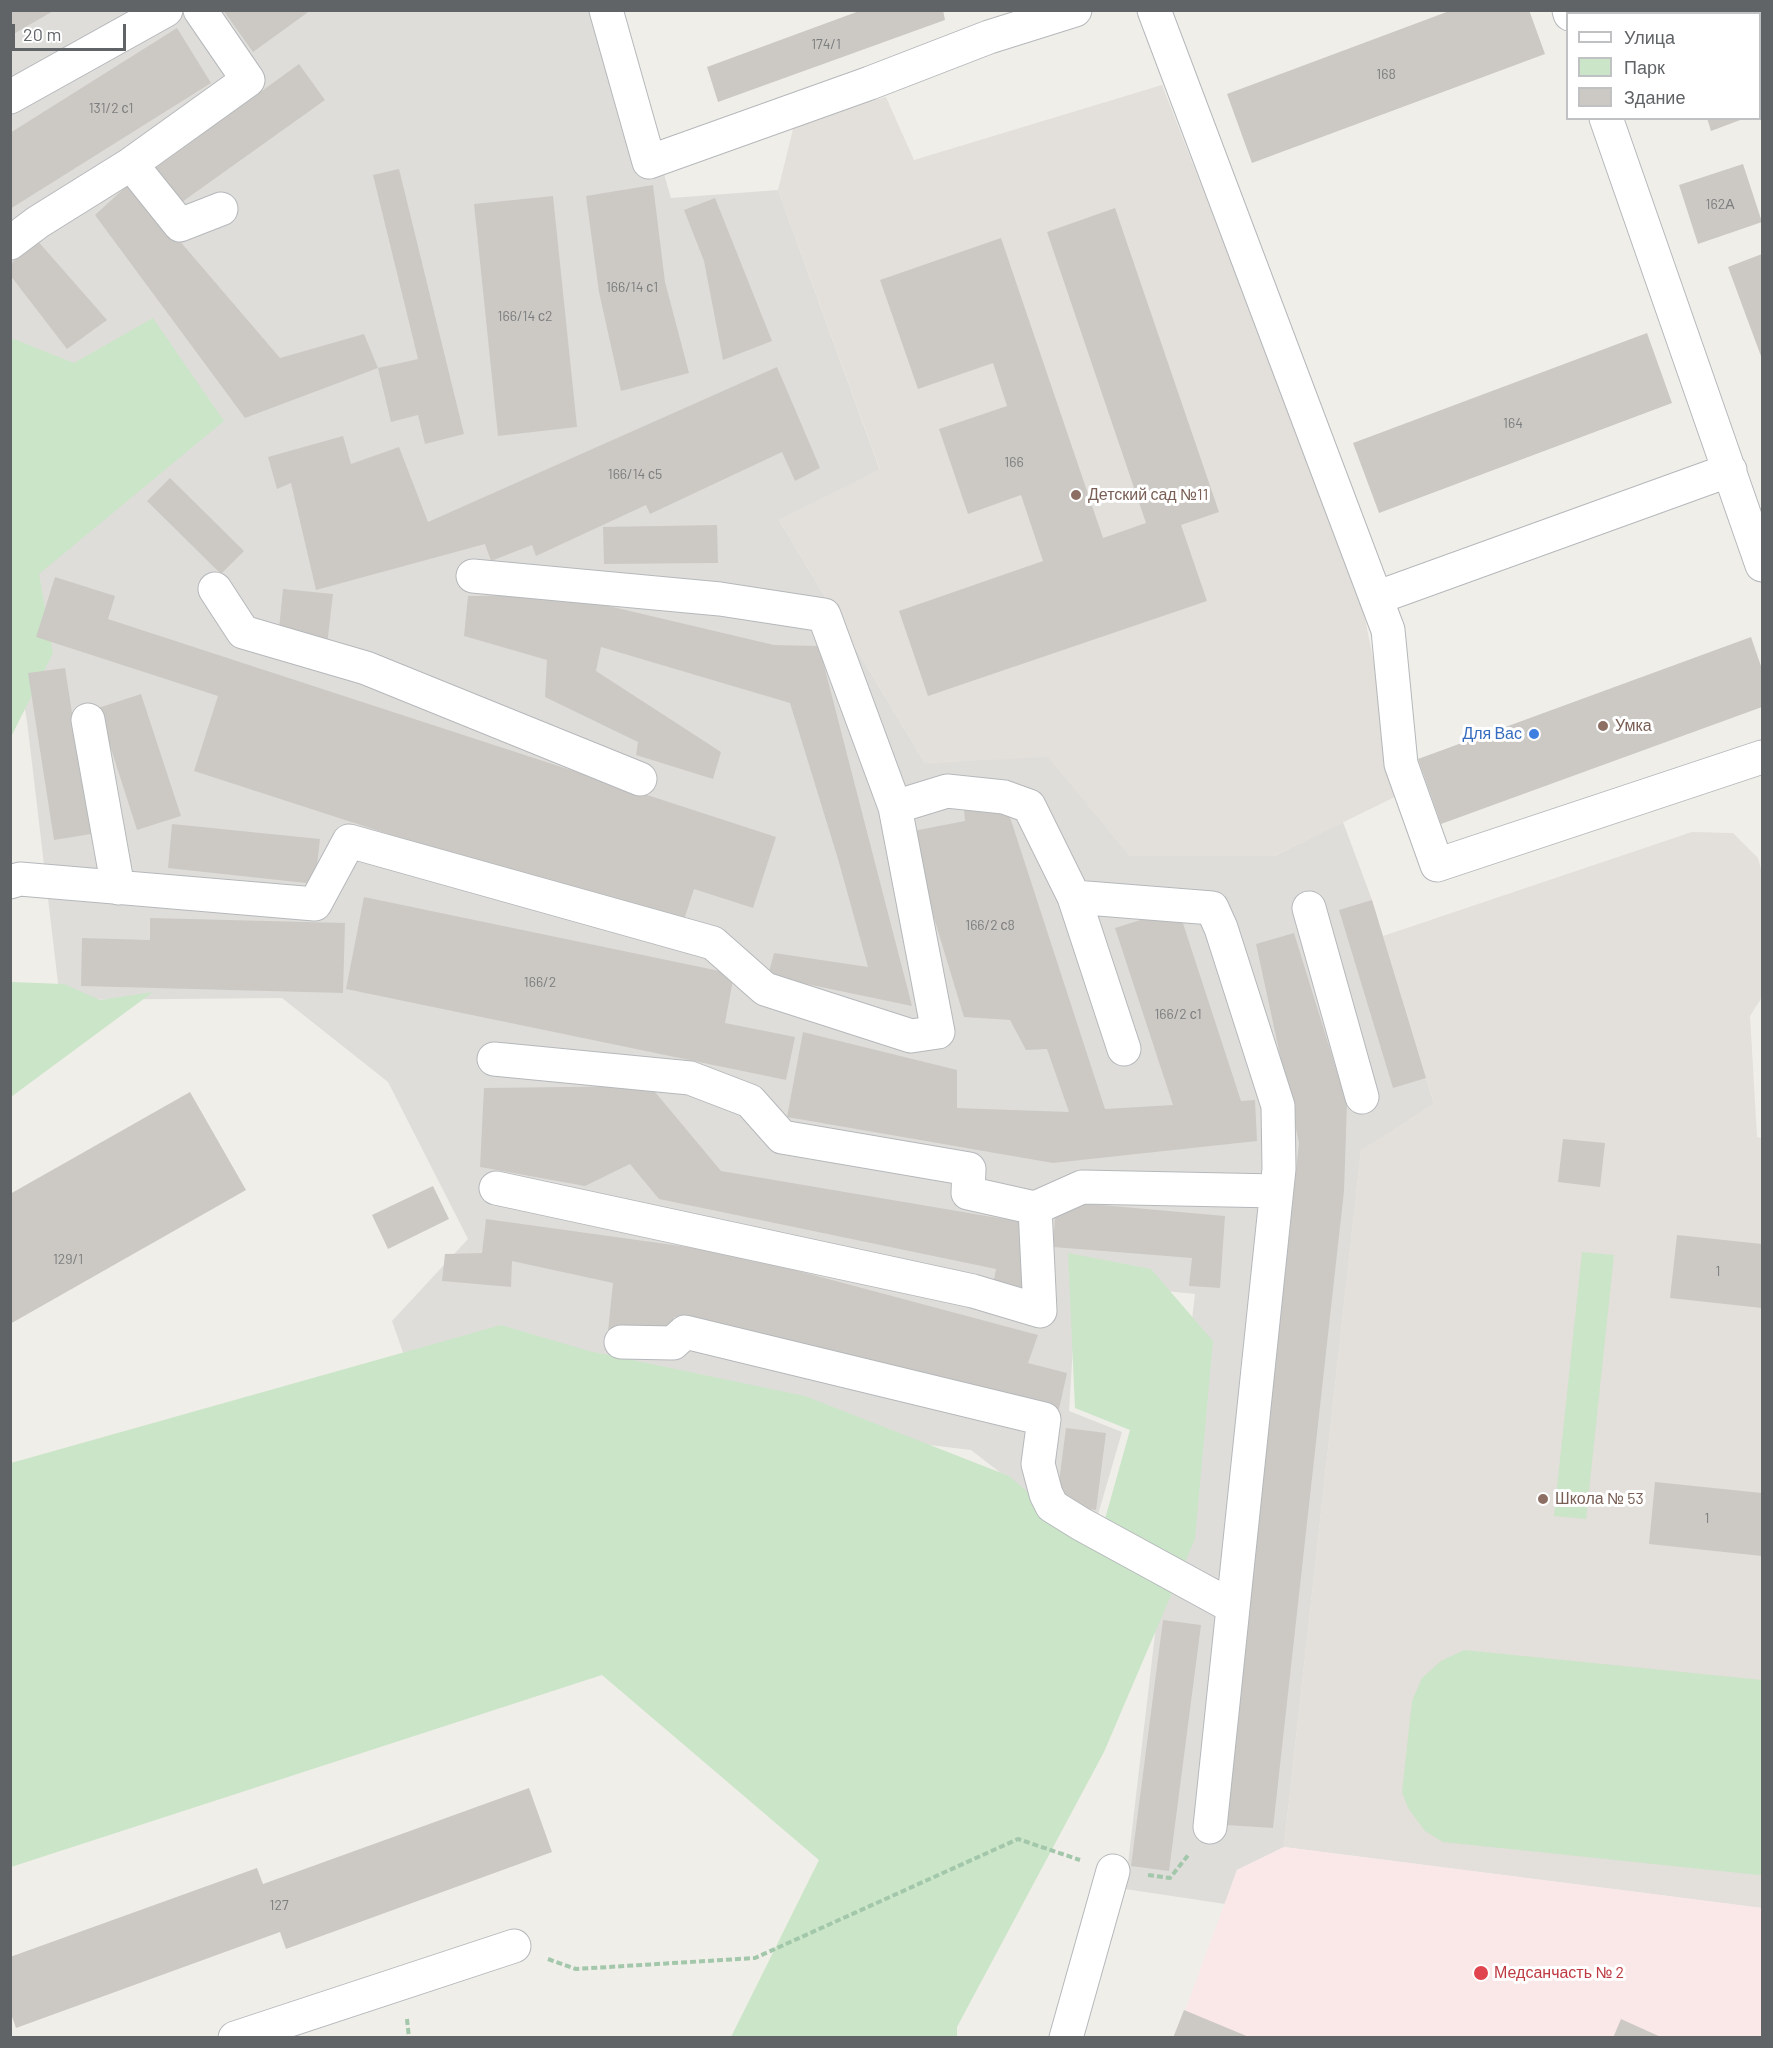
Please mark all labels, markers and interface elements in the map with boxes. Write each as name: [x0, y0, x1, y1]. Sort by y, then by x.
scale bar: [15, 12, 129, 50]
legend: [1566, 12, 1761, 120]
text: 20 m: [23, 23, 61, 45]
text: Улица: [1624, 26, 1675, 48]
house number: 174/1: [811, 36, 841, 52]
text: Парк: [1624, 56, 1665, 78]
house number: 168: [1376, 66, 1396, 82]
text: Здание: [1624, 86, 1685, 108]
house number: 131/2 с1: [89, 100, 133, 116]
house number: 162А: [1706, 196, 1734, 212]
house number: 166/14 с1: [606, 279, 658, 295]
house number: 166/14 с2: [498, 308, 552, 324]
house number: 164: [1503, 415, 1523, 431]
house number: 166: [1004, 454, 1024, 470]
house number: 166/14 с5: [608, 466, 662, 482]
place label: Детский сад №11: [1088, 485, 1208, 505]
marker: Детский сад №11: [1069, 488, 1083, 502]
place label: Умка: [1615, 716, 1652, 736]
marker: Умка: [1596, 719, 1610, 733]
place label: Для Вас: [1462, 724, 1522, 744]
marker: Для Вас: [1527, 727, 1541, 741]
house number: 166/2 с8: [965, 917, 1015, 933]
house number: 166/2: [524, 974, 556, 990]
house number: 166/2 с1: [1154, 1006, 1202, 1022]
house number: 129/1: [53, 1251, 83, 1267]
house number: 1: [1716, 1263, 1720, 1279]
place label: Школа № 53: [1555, 1489, 1644, 1509]
marker: Школа № 53: [1536, 1492, 1550, 1506]
house number: 1: [1705, 1510, 1709, 1526]
house number: 127: [269, 1897, 289, 1913]
place label: Медсанчасть № 2: [1494, 1963, 1624, 1983]
marker: Медсанчасть № 2: [1472, 1964, 1490, 1982]

